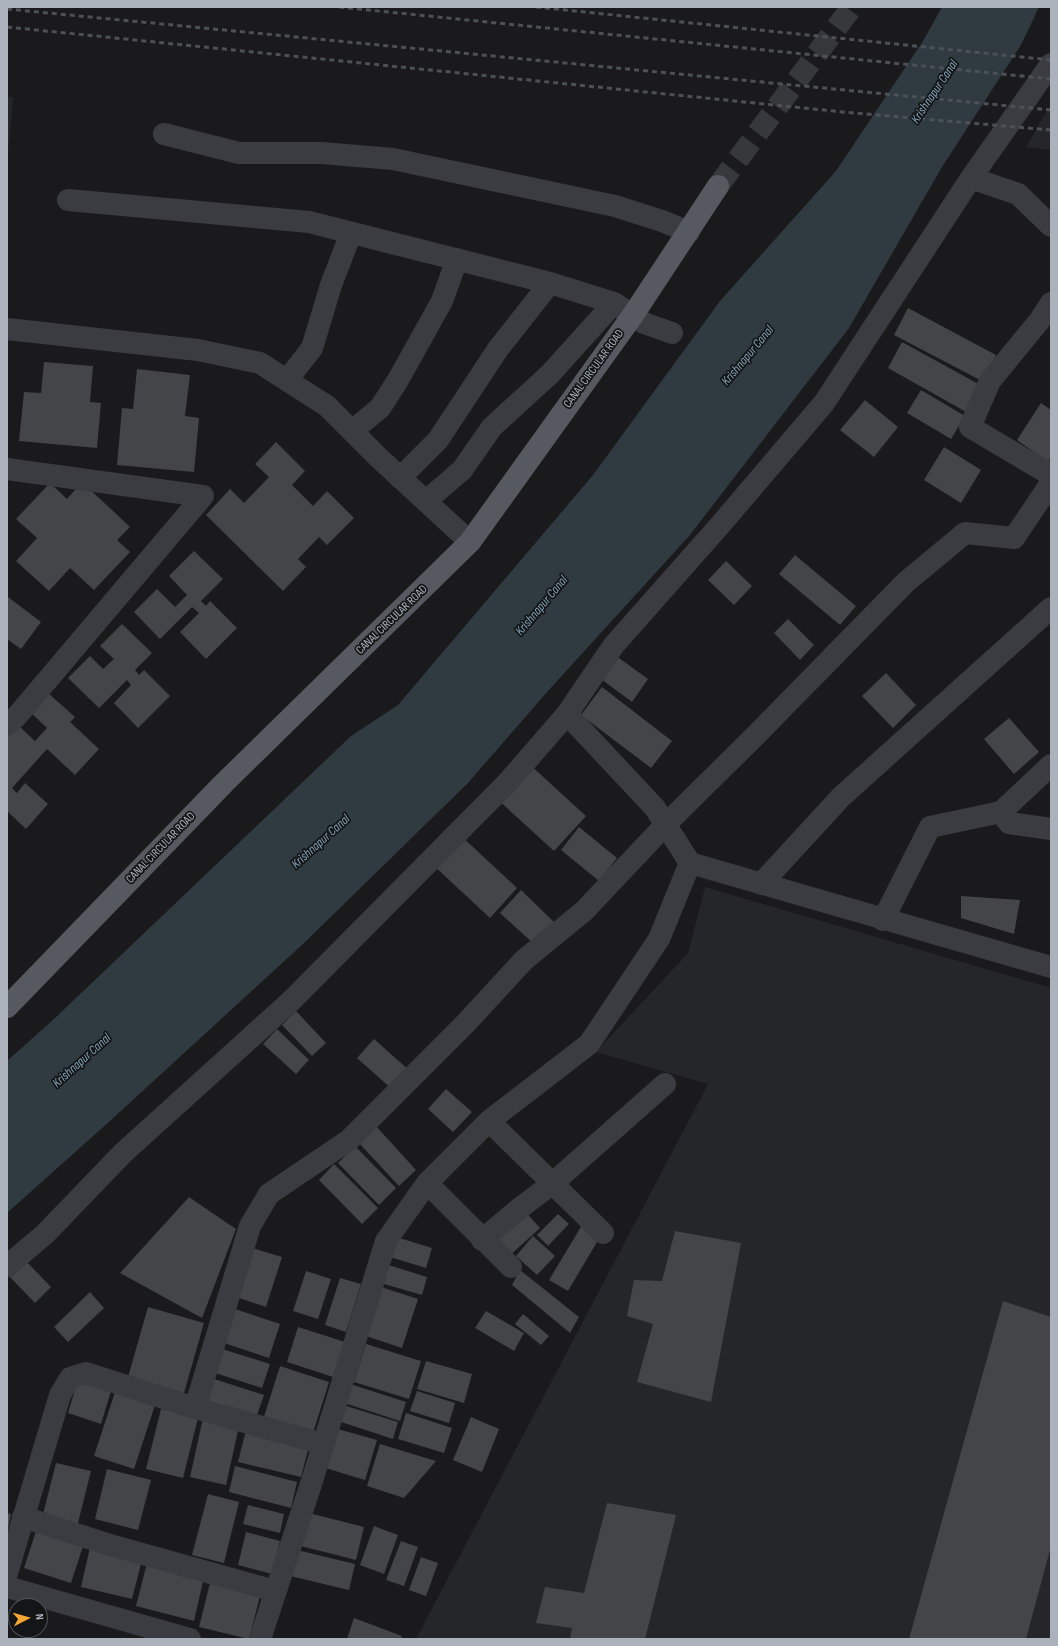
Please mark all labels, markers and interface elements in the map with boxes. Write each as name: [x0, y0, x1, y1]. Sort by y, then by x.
water label: Krishnapur Canal: [908, 57, 962, 127]
water label: Krishnapur Canal: [719, 323, 777, 389]
street label: CANAL CIRCULAR ROAD: [561, 327, 627, 411]
water label: Krishnapur Canal: [513, 573, 571, 639]
street label: CANAL CIRCULAR ROAD: [353, 582, 431, 658]
street label: CANAL CIRCULAR ROAD: [123, 809, 199, 887]
water label: Krishnapur Canal: [289, 812, 353, 872]
water label: Krishnapur Canal: [50, 1031, 114, 1091]
north arrow: [8, 1598, 48, 1638]
text: N: [33, 1613, 46, 1620]

